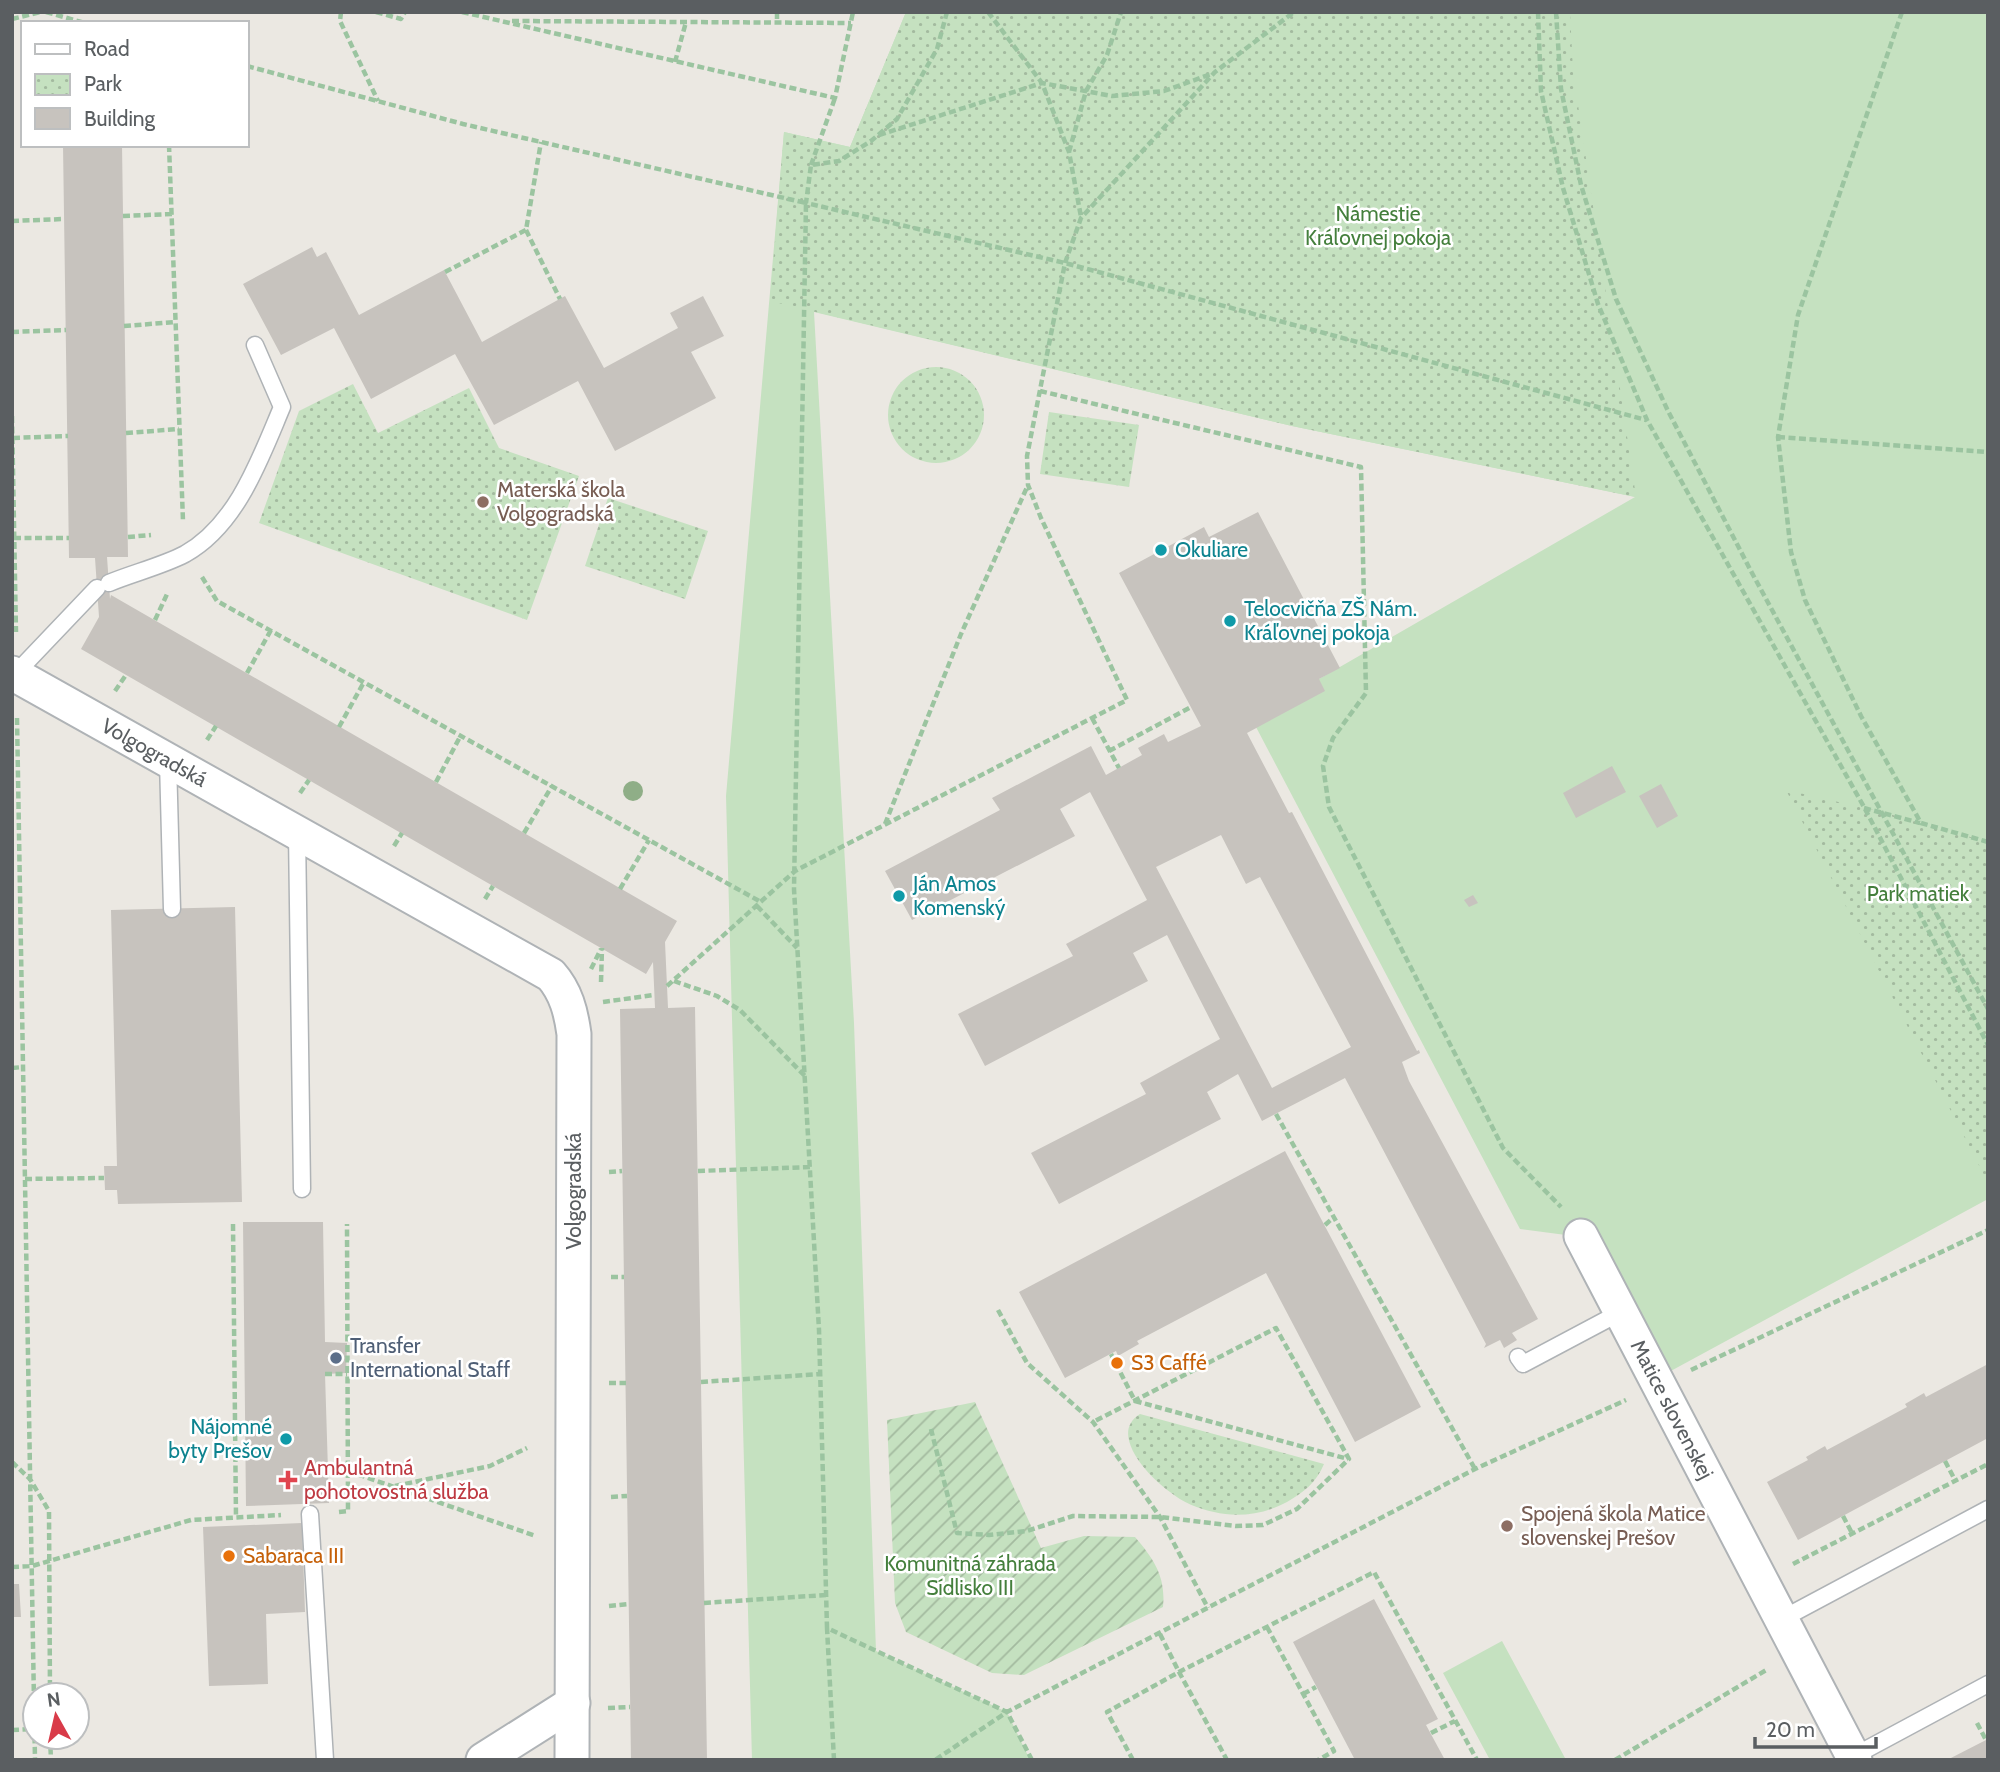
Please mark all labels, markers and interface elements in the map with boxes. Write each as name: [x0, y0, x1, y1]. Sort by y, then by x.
legend: [21, 21, 248, 147]
text: Road: [84, 36, 130, 61]
text: Park: [84, 71, 122, 96]
text: Building: [84, 106, 156, 131]
park label: Námestie Kráľovnej pokoja: [1305, 201, 1451, 251]
place label: Materská škola Volgogradská: [497, 477, 625, 526]
marker: Materská škola Volgogradská: [475, 494, 491, 510]
place label: Okuliare: [1175, 537, 1248, 562]
marker: Okuliare: [1153, 542, 1169, 558]
place label: Telocvičňa ZŠ Nám. Kráľovnej pokoja: [1244, 596, 1417, 646]
marker: Telocvičňa ZŠ Nám. Kráľovnej pokoja: [1222, 613, 1238, 629]
street label: Volgogradská: [97, 713, 212, 792]
place label: Ján Amos Komenský: [912, 871, 1006, 920]
park label: Park matiek: [1867, 881, 1970, 906]
marker: Ján Amos Komenský: [891, 888, 907, 904]
street label: Volgogradská: [561, 1133, 586, 1249]
place label: Transfer International Staff: [350, 1333, 510, 1382]
street label: Matice slovenskej: [1626, 1336, 1719, 1484]
marker: Transfer International Staff: [328, 1350, 344, 1366]
place label: S3 Caffé: [1131, 1350, 1207, 1375]
marker: S3 Caffé: [1109, 1355, 1125, 1371]
place label: Nájomné byty Prešov: [168, 1414, 273, 1463]
marker: Nájomné byty Prešov: [278, 1431, 294, 1447]
place label: Ambulantná pohotovostná služba: [304, 1455, 489, 1504]
marker: Ambulantná pohotovostná služba: [278, 1470, 298, 1490]
place label: Spojená škola Matice slovenskej Prešov: [1521, 1501, 1706, 1551]
marker: Spojená škola Matice slovenskej Prešov: [1499, 1518, 1515, 1534]
place label: Sabaraca III: [243, 1543, 344, 1568]
marker: Sabaraca III: [221, 1548, 237, 1564]
park label: Komunitná záhrada Sídlisko III: [884, 1551, 1056, 1600]
north arrow: [21, 1681, 91, 1751]
text: N: [45, 1687, 62, 1712]
scale bar: [1755, 1706, 1876, 1750]
text: 20 m: [1766, 1717, 1815, 1742]

